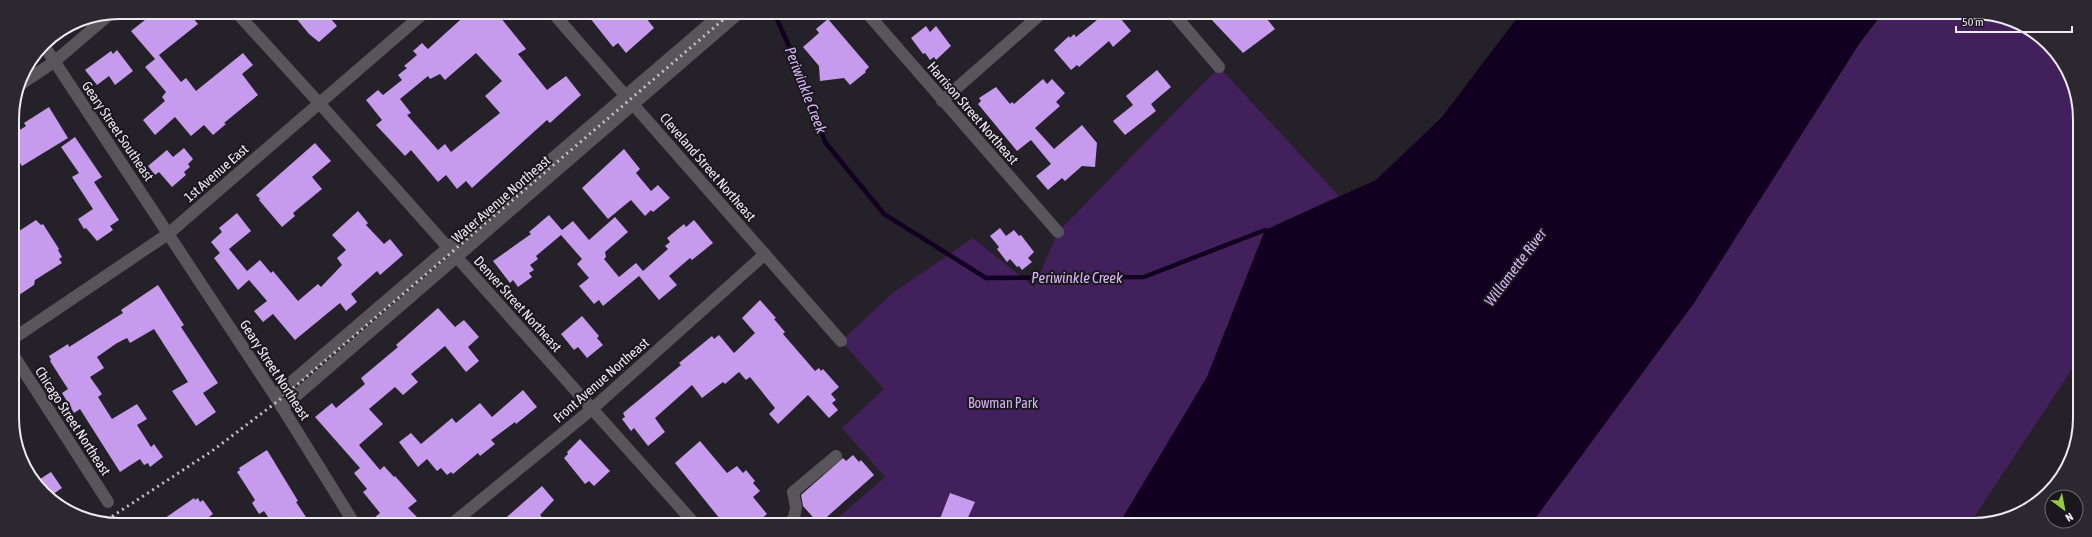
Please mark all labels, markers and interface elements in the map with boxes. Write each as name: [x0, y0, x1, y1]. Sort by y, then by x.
scale bar: [1956, 8, 2072, 34]
text: 50 m: [1962, 15, 1984, 29]
water label: Periwinkle Creek: [782, 44, 830, 136]
street label: Harrison Street Northeast: [924, 59, 1022, 167]
street label: Geary Street Southeast: [79, 78, 157, 184]
street label: Cleveland Street Northeast: [657, 110, 759, 224]
street label: 1st Avenue East: [181, 141, 251, 205]
street label: Water Avenue Northeast: [449, 152, 553, 246]
water label: Willamette River: [1480, 225, 1550, 309]
street label: Denver Street Northeast: [471, 253, 565, 355]
water label: Periwinkle Creek: [1031, 269, 1123, 286]
street label: Geary Street Northeast: [237, 317, 313, 423]
street label: Front Avenue Northeast: [550, 334, 652, 426]
street label: Chicago Street Northeast: [32, 364, 114, 478]
park label: Bowman Park: [968, 395, 1038, 411]
north arrow: [2044, 489, 2084, 529]
text: N: [2063, 511, 2075, 524]

